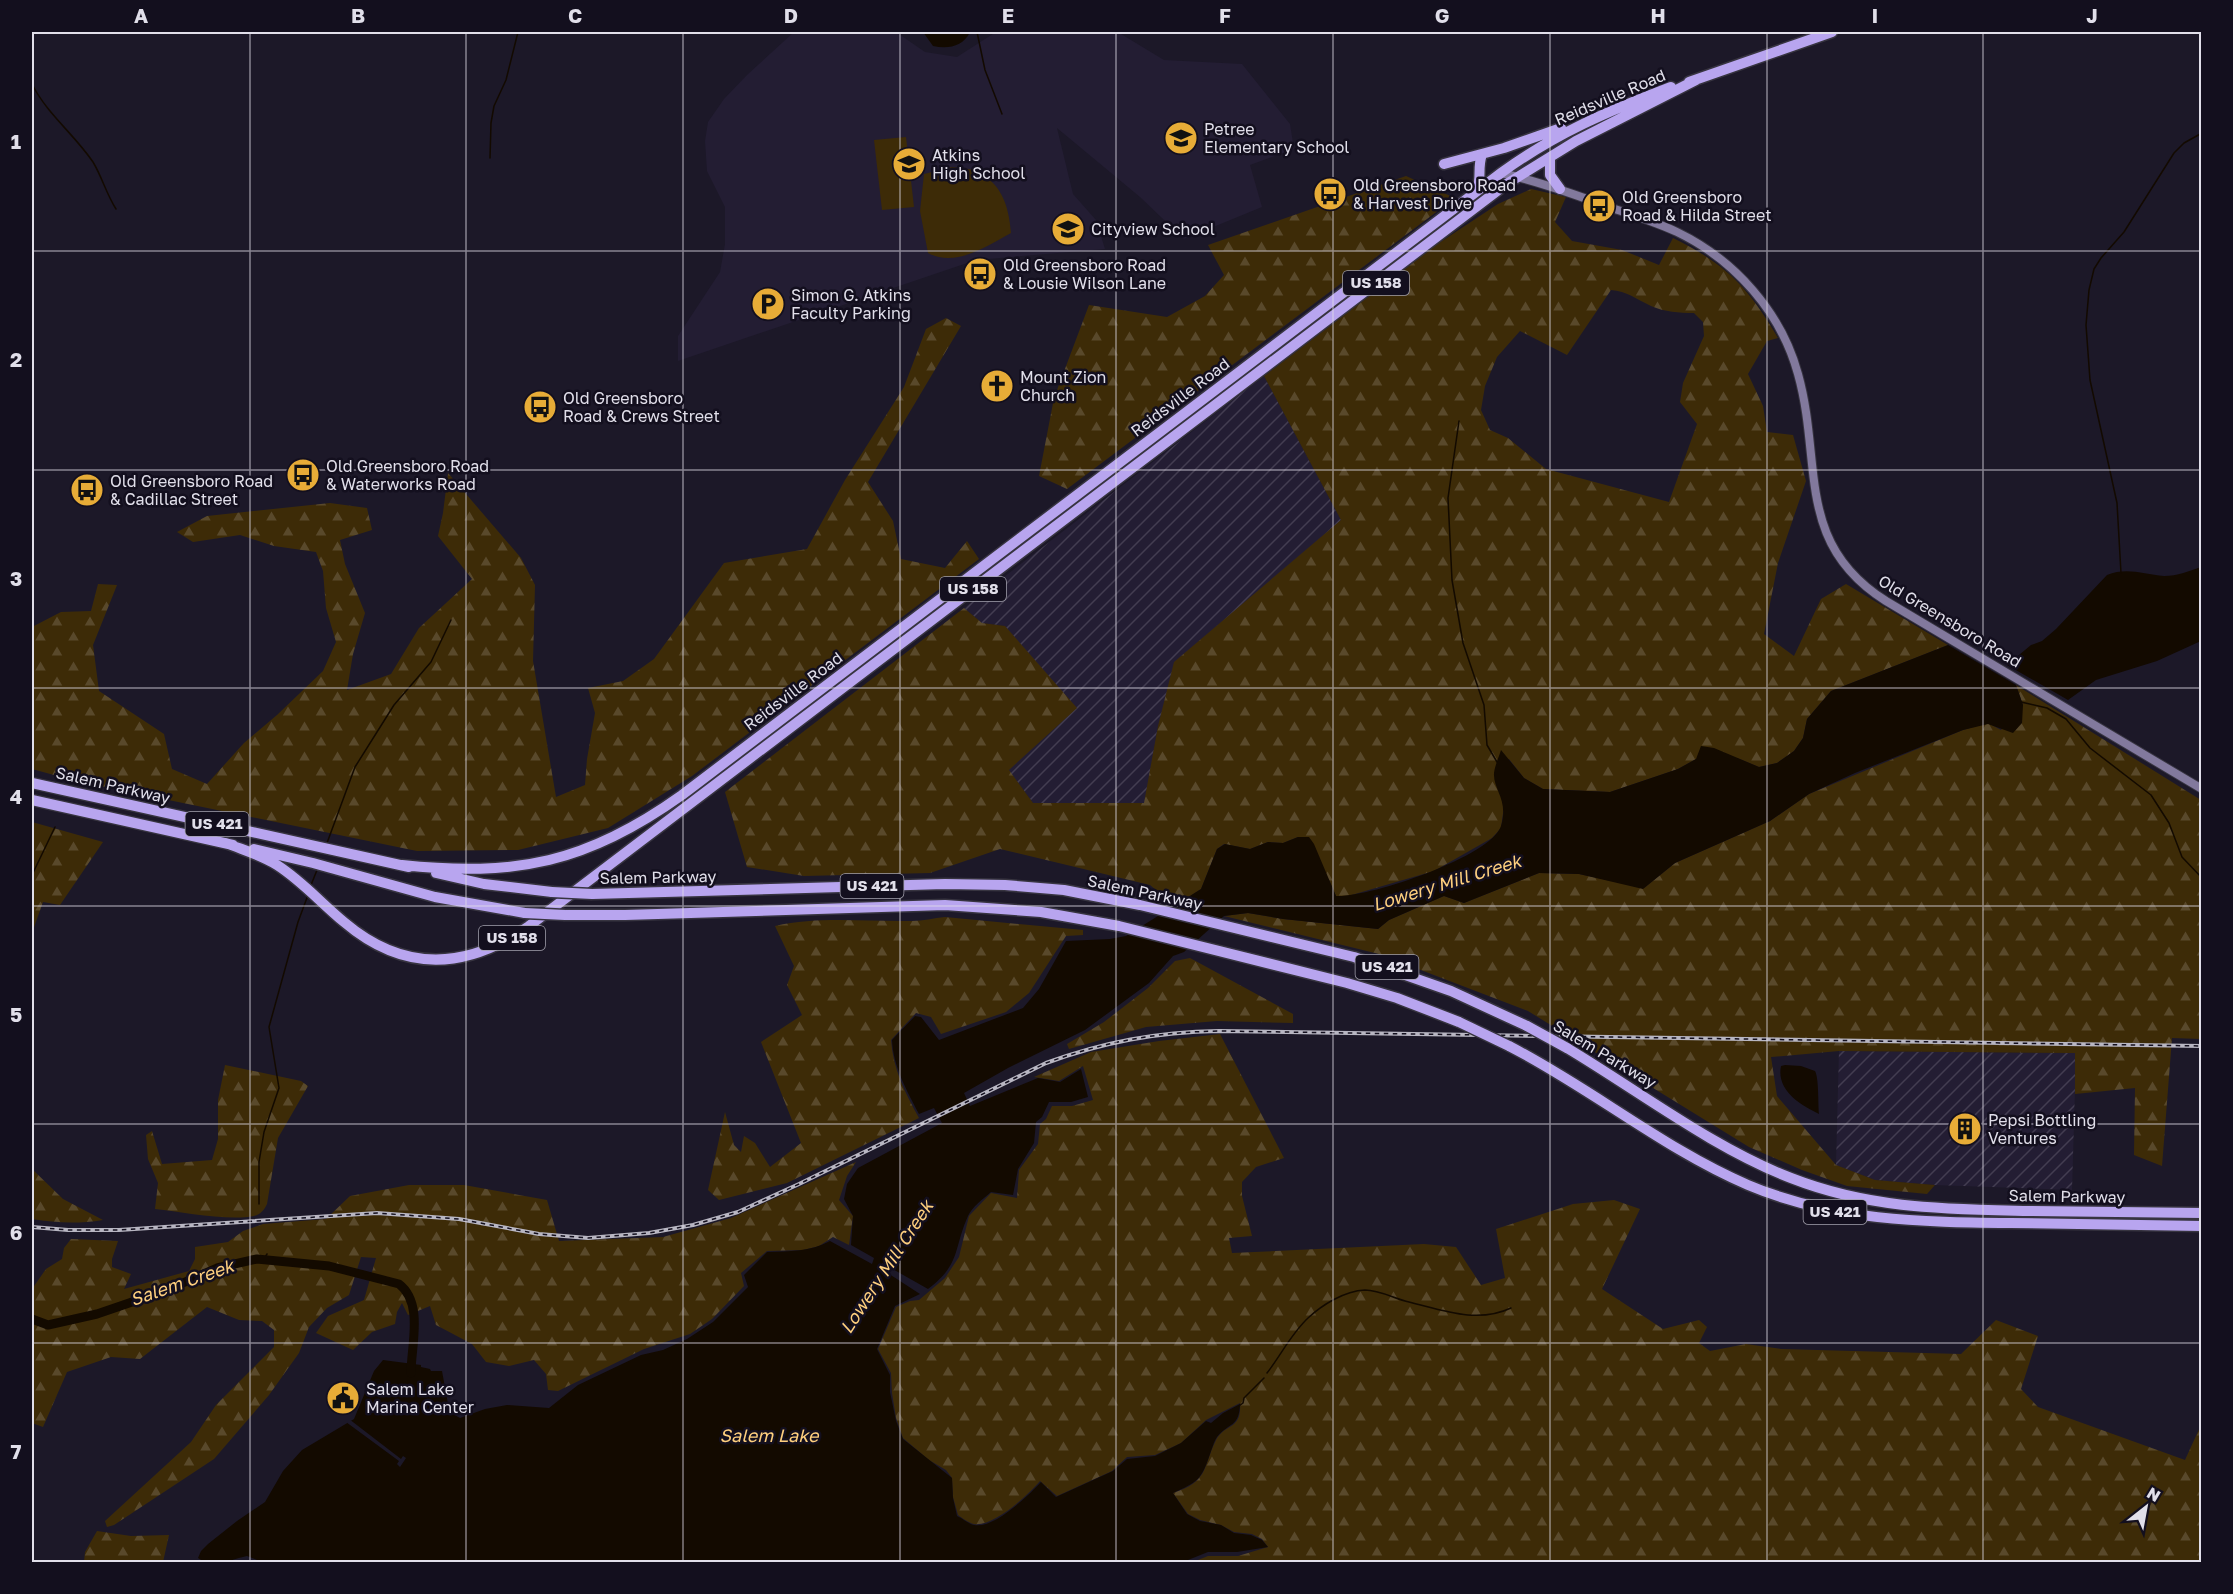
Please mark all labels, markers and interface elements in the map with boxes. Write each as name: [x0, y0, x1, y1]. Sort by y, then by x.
text: A: [134, 3, 148, 27]
text: B: [351, 3, 365, 27]
text: C: [568, 3, 582, 27]
text: D: [784, 3, 798, 27]
text: E: [1002, 3, 1014, 27]
text: F: [1219, 3, 1231, 27]
text: G: [1435, 3, 1449, 27]
text: H: [1650, 3, 1666, 27]
text: I: [1872, 3, 1878, 27]
text: J: [2086, 3, 2098, 27]
street label: Reidsville Road: [1552, 65, 1668, 129]
place label: Petree Elementary School: [1204, 119, 1349, 157]
school or university icon: Petree Elementary School: [1163, 120, 1199, 156]
text: 1: [11, 129, 21, 153]
place label: Atkins High School: [932, 145, 1025, 183]
school or university icon: Atkins High School: [891, 146, 927, 182]
place label: Old Greensboro Road & Harvest Drive: [1353, 175, 1516, 213]
bus stop icon: Old Greensboro Road & Harvest Drive: [1312, 176, 1348, 212]
place label: Old Greensboro Road & Hilda Street: [1622, 187, 1772, 225]
bus stop icon: Old Greensboro Road & Hilda Street: [1581, 188, 1617, 224]
school or university icon: Cityview School: [1050, 211, 1086, 247]
place label: Cityview School: [1091, 219, 1215, 239]
place label: Old Greensboro Road & Lousie Wilson Lane: [1003, 255, 1166, 293]
bus stop icon: Old Greensboro Road & Lousie Wilson Lane: [962, 256, 998, 292]
road number: US 158: [1343, 271, 1409, 295]
place label: Simon G. Atkins Faculty Parking: [791, 285, 911, 323]
parking icon: Simon G. Atkins Faculty Parking: [750, 286, 786, 322]
text: 2: [10, 347, 22, 371]
street label: Reidsville Road: [1127, 353, 1233, 441]
place label: Mount Zion Church: [1020, 367, 1106, 405]
church icon: Mount Zion Church: [979, 368, 1015, 404]
place label: Old Greensboro Road & Crews Street: [563, 388, 720, 426]
bus stop icon: Old Greensboro Road & Crews Street: [522, 389, 558, 425]
place label: Old Greensboro Road & Waterworks Road: [326, 456, 489, 494]
bus stop icon: Old Greensboro Road & Waterworks Road: [285, 457, 321, 493]
place label: Old Greensboro Road & Cadillac Street: [110, 471, 273, 509]
bus stop icon: Old Greensboro Road & Cadillac Street: [69, 472, 105, 508]
text: 3: [10, 566, 22, 590]
street label: Old Greensboro Road: [1875, 570, 2025, 672]
road number: US 158: [940, 577, 1006, 601]
street label: Reidsville Road: [740, 647, 846, 735]
street label: Salem Parkway: [54, 762, 172, 808]
text: 4: [10, 784, 22, 808]
road number: US 421: [186, 812, 248, 836]
water label: Lowery Mill Creek: [1370, 848, 1525, 915]
street label: Salem Parkway: [599, 866, 717, 888]
street label: Salem Parkway: [1086, 870, 1204, 914]
road number: US 421: [840, 874, 904, 898]
road number: US 158: [479, 926, 545, 950]
road number: US 421: [1356, 955, 1418, 979]
text: 5: [10, 1002, 22, 1026]
street label: Salem Parkway: [1550, 1015, 1660, 1093]
place label: Pepsi Bottling Ventures: [1988, 1110, 2096, 1148]
building icon: Pepsi Bottling Ventures: [1947, 1111, 1983, 1147]
street label: Salem Parkway: [2008, 1185, 2126, 1207]
water label: Lowery Mill Creek: [835, 1194, 938, 1337]
road number: US 421: [1804, 1200, 1866, 1224]
text: 6: [10, 1220, 22, 1244]
water label: Salem Creek: [127, 1253, 238, 1310]
place label: Salem Lake Marina Center: [366, 1379, 474, 1417]
public building icon: Salem Lake Marina Center: [325, 1380, 361, 1416]
water label: Salem Lake: [720, 1424, 820, 1446]
text: 7: [11, 1439, 22, 1463]
north arrow: [2116, 1477, 2176, 1537]
text: N: [2143, 1482, 2164, 1506]

